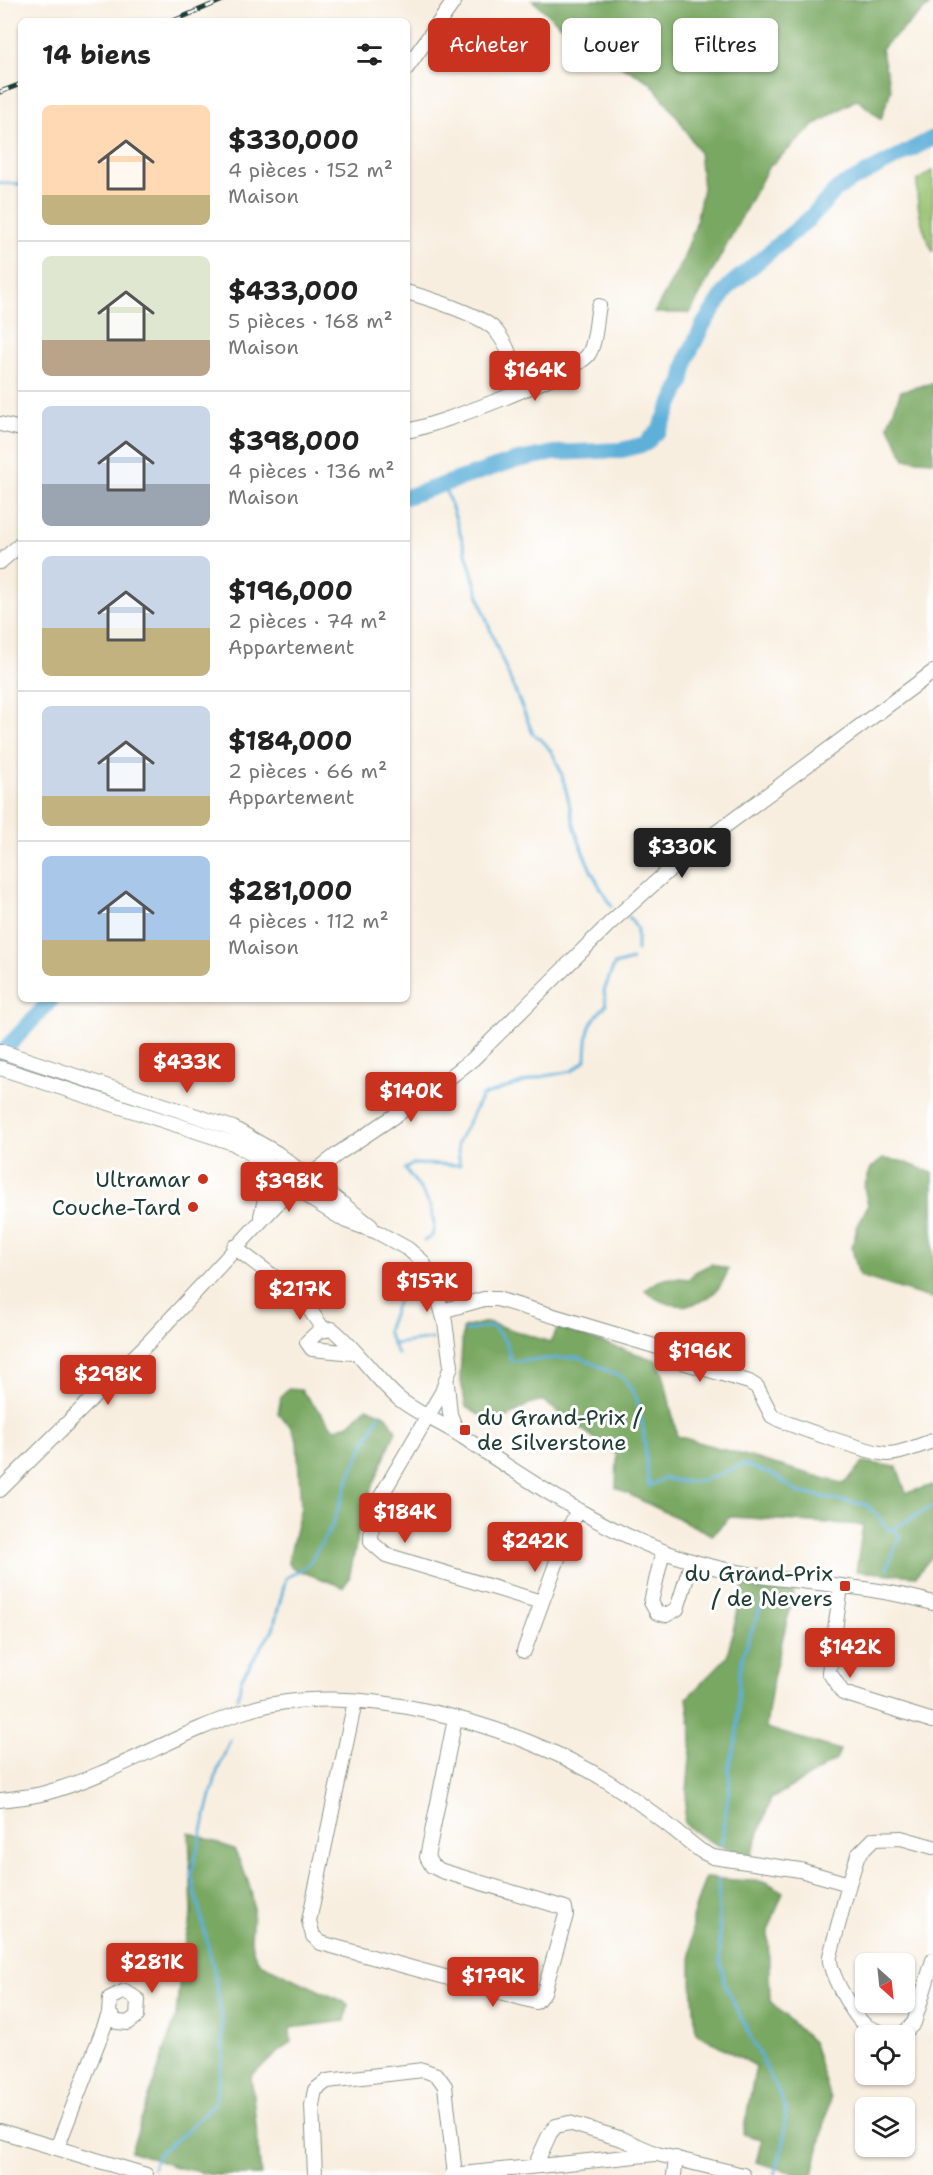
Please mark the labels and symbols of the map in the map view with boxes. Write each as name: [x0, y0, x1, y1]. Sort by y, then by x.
pin: $164K: [493, 351, 577, 402]
pin: $330K: [640, 828, 724, 879]
pin: $433K: [145, 1043, 229, 1094]
pin: $140K: [369, 1072, 453, 1123]
pin: $398K: [247, 1162, 331, 1213]
place label: Ultramar: [95, 1165, 191, 1194]
marker: Ultramar: [196, 1172, 210, 1186]
place label: Couche-Tard: [52, 1193, 181, 1222]
marker: Couche-Tard: [186, 1200, 200, 1214]
pin: $157K: [385, 1262, 469, 1313]
pin: $217K: [258, 1270, 342, 1321]
pin: $196K: [658, 1332, 742, 1383]
pin: $298K: [66, 1355, 150, 1406]
place label: du Grand-Prix / de Silverstone: [477, 1403, 643, 1457]
marker: du Grand-Prix / de Silverstone: [458, 1423, 472, 1437]
pin: $184K: [363, 1493, 447, 1544]
pin: $242K: [493, 1522, 577, 1573]
place label: du Grand-Prix / de Nevers: [685, 1559, 833, 1613]
marker: du Grand-Prix / de Nevers: [838, 1579, 852, 1593]
pin: $142K: [808, 1628, 892, 1679]
pin: $281K: [110, 1943, 194, 1994]
north arrow: [855, 1953, 915, 2013]
pin: $179K: [451, 1957, 535, 2008]

